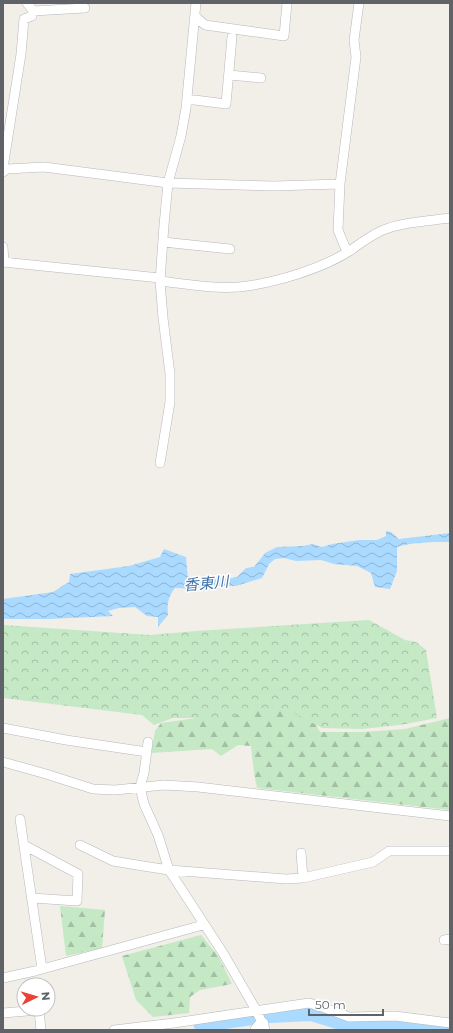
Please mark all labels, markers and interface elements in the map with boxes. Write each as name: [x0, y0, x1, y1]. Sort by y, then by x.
water label: 香東川: [183, 571, 231, 594]
north arrow: [16, 977, 56, 1017]
text: N: [39, 991, 53, 1001]
scale bar: [309, 991, 383, 1017]
text: 50 m: [315, 997, 346, 1012]

